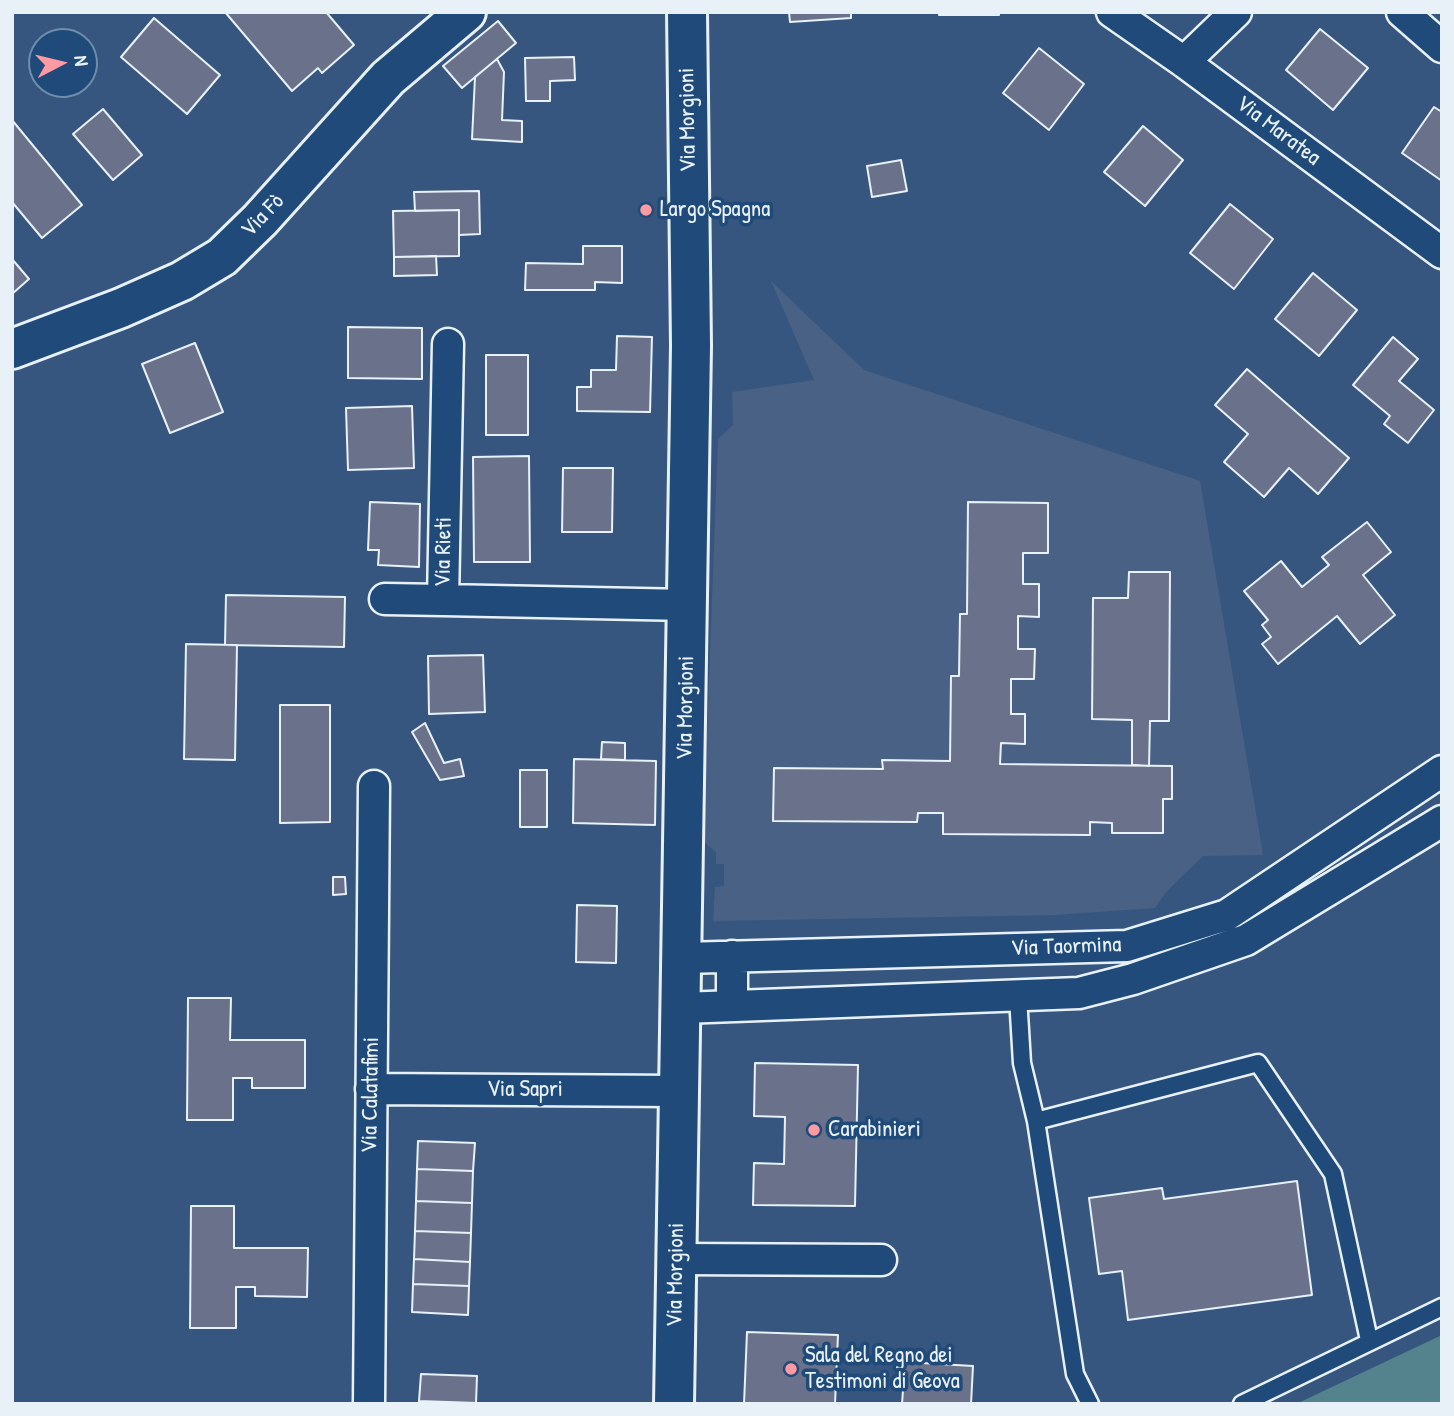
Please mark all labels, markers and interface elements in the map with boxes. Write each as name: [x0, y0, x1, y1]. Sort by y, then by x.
north arrow: [28, 28, 98, 98]
text: N: [68, 54, 95, 67]
street label: Via Morgioni: [673, 68, 703, 172]
street label: Via Maratea: [1230, 90, 1326, 172]
street label: Via Fò: [236, 188, 290, 244]
place label: Largo Spagna: [660, 196, 770, 224]
marker: Largo Spagna: [638, 202, 654, 218]
street label: Via Rieti: [430, 517, 458, 587]
street label: Via Morgioni: [671, 656, 701, 760]
street label: Via Taormina: [1010, 931, 1122, 963]
street label: Via Calatafimi: [356, 1037, 386, 1153]
street label: Via Sapri: [487, 1076, 563, 1104]
place label: Carabinieri: [828, 1116, 921, 1144]
marker: Carabinieri: [806, 1122, 822, 1138]
street label: Via Morgioni: [661, 1223, 691, 1327]
place label: Sala del Regno dei Testimoni di Geova: [805, 1342, 960, 1396]
marker: Sala del Regno dei Testimoni di Geova: [783, 1361, 799, 1377]

